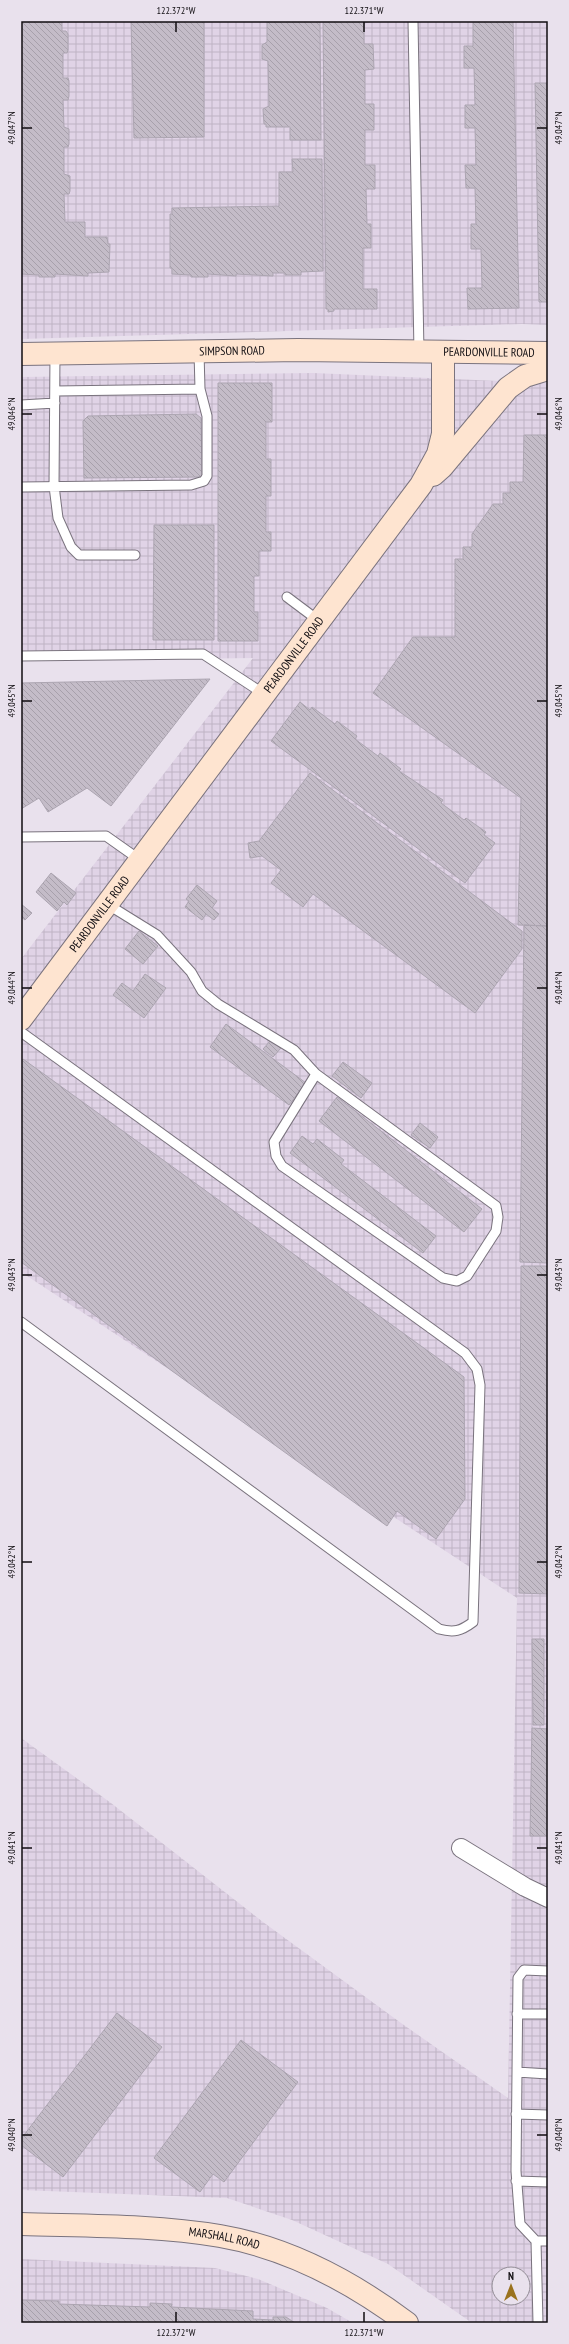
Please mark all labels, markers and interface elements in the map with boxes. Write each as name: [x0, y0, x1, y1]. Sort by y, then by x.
text: 122.372°W: [157, 4, 196, 17]
text: 122.371°W: [345, 4, 384, 17]
text: 49.047°N: [5, 111, 18, 145]
text: 49.047°N: [552, 111, 565, 145]
street label: SIMPSON ROAD: [199, 342, 265, 358]
street label: PEARDONVILLE ROAD: [443, 344, 535, 360]
text: 49.046°N: [5, 397, 18, 431]
text: 49.046°N: [552, 397, 565, 431]
street label: PEARDONVILLE ROAD: [260, 614, 327, 696]
text: 49.045°N: [5, 684, 18, 718]
text: 49.045°N: [552, 684, 565, 718]
street label: PEARDONVILLE ROAD: [66, 873, 132, 955]
text: 49.044°N: [5, 971, 18, 1005]
text: 49.044°N: [552, 971, 565, 1005]
text: 49.043°N: [5, 1258, 18, 1292]
text: 49.043°N: [552, 1258, 565, 1292]
text: 49.042°N: [5, 1545, 18, 1579]
text: 49.042°N: [552, 1545, 565, 1579]
text: 49.041°N: [5, 1831, 18, 1865]
text: 49.041°N: [552, 1831, 565, 1865]
text: 49.040°N: [5, 2118, 18, 2152]
text: 49.040°N: [552, 2118, 565, 2152]
street label: MARSHALL ROAD: [188, 2224, 262, 2252]
north arrow: [491, 2266, 531, 2306]
text: N: [508, 2269, 514, 2283]
text: 122.372°W: [157, 2326, 196, 2339]
text: 122.371°W: [345, 2326, 384, 2339]

